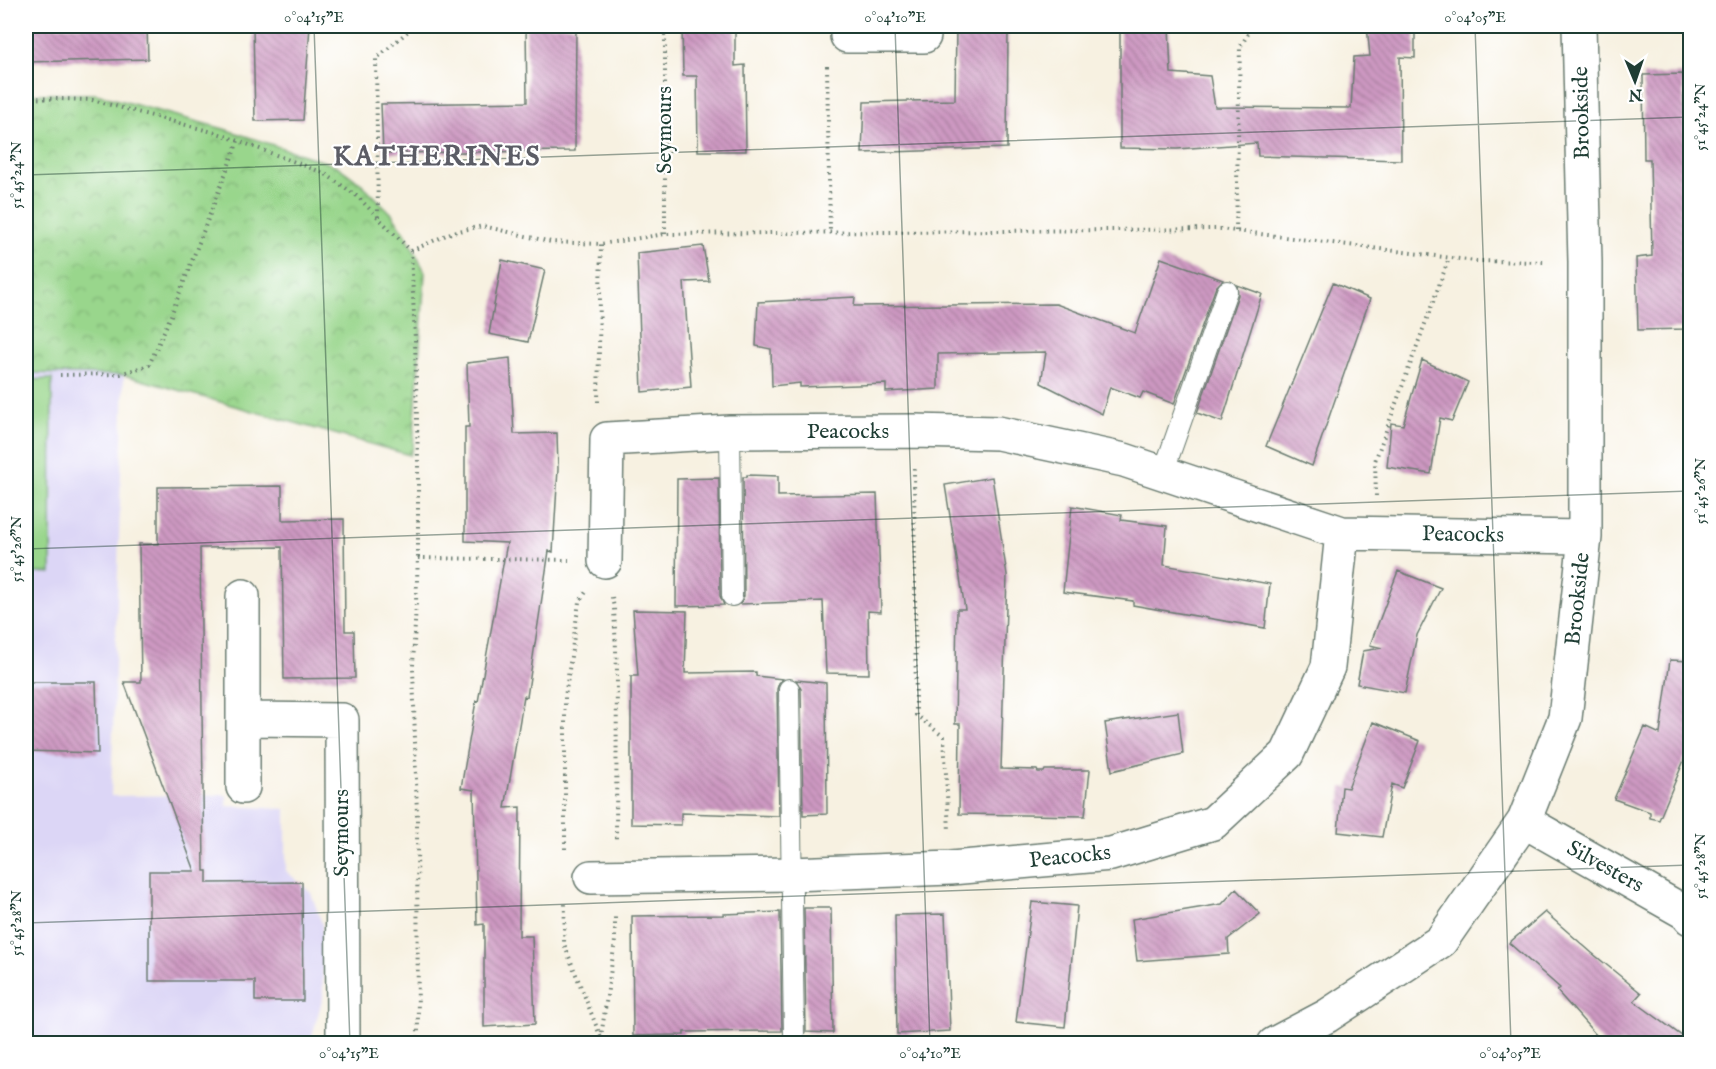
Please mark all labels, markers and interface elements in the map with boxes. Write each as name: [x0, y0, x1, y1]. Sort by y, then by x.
text: 0°04'15"E: [284, 8, 344, 27]
text: 0°04'10"E: [864, 8, 926, 27]
text: 0°04'05"E: [1444, 8, 1506, 27]
north arrow: [1605, 51, 1665, 111]
street label: Brookside: [1567, 66, 1597, 160]
text: 51°45'24"N: [1691, 83, 1710, 151]
text: N: [1628, 84, 1644, 104]
street label: Seymours: [651, 86, 679, 174]
district label: KATHERINES: [333, 140, 541, 175]
text: 51°45'24"N: [7, 141, 26, 209]
street label: Peacocks: [807, 418, 889, 446]
text: 51°45'26"N: [1691, 458, 1710, 524]
text: 51°45'26"N: [7, 516, 26, 582]
street label: Peacocks: [1422, 520, 1504, 550]
street label: Brookside: [1559, 551, 1597, 647]
street label: Seymours: [328, 789, 356, 877]
text: 51°45'28"N: [1691, 833, 1710, 899]
street label: Silvesters: [1562, 834, 1648, 900]
street label: Peacocks: [1028, 839, 1112, 875]
text: 51°45'28"N: [7, 890, 26, 956]
text: 0°04'15"E: [319, 1044, 379, 1063]
text: 0°04'10"E: [899, 1044, 961, 1063]
text: 0°04'05"E: [1479, 1044, 1541, 1063]

